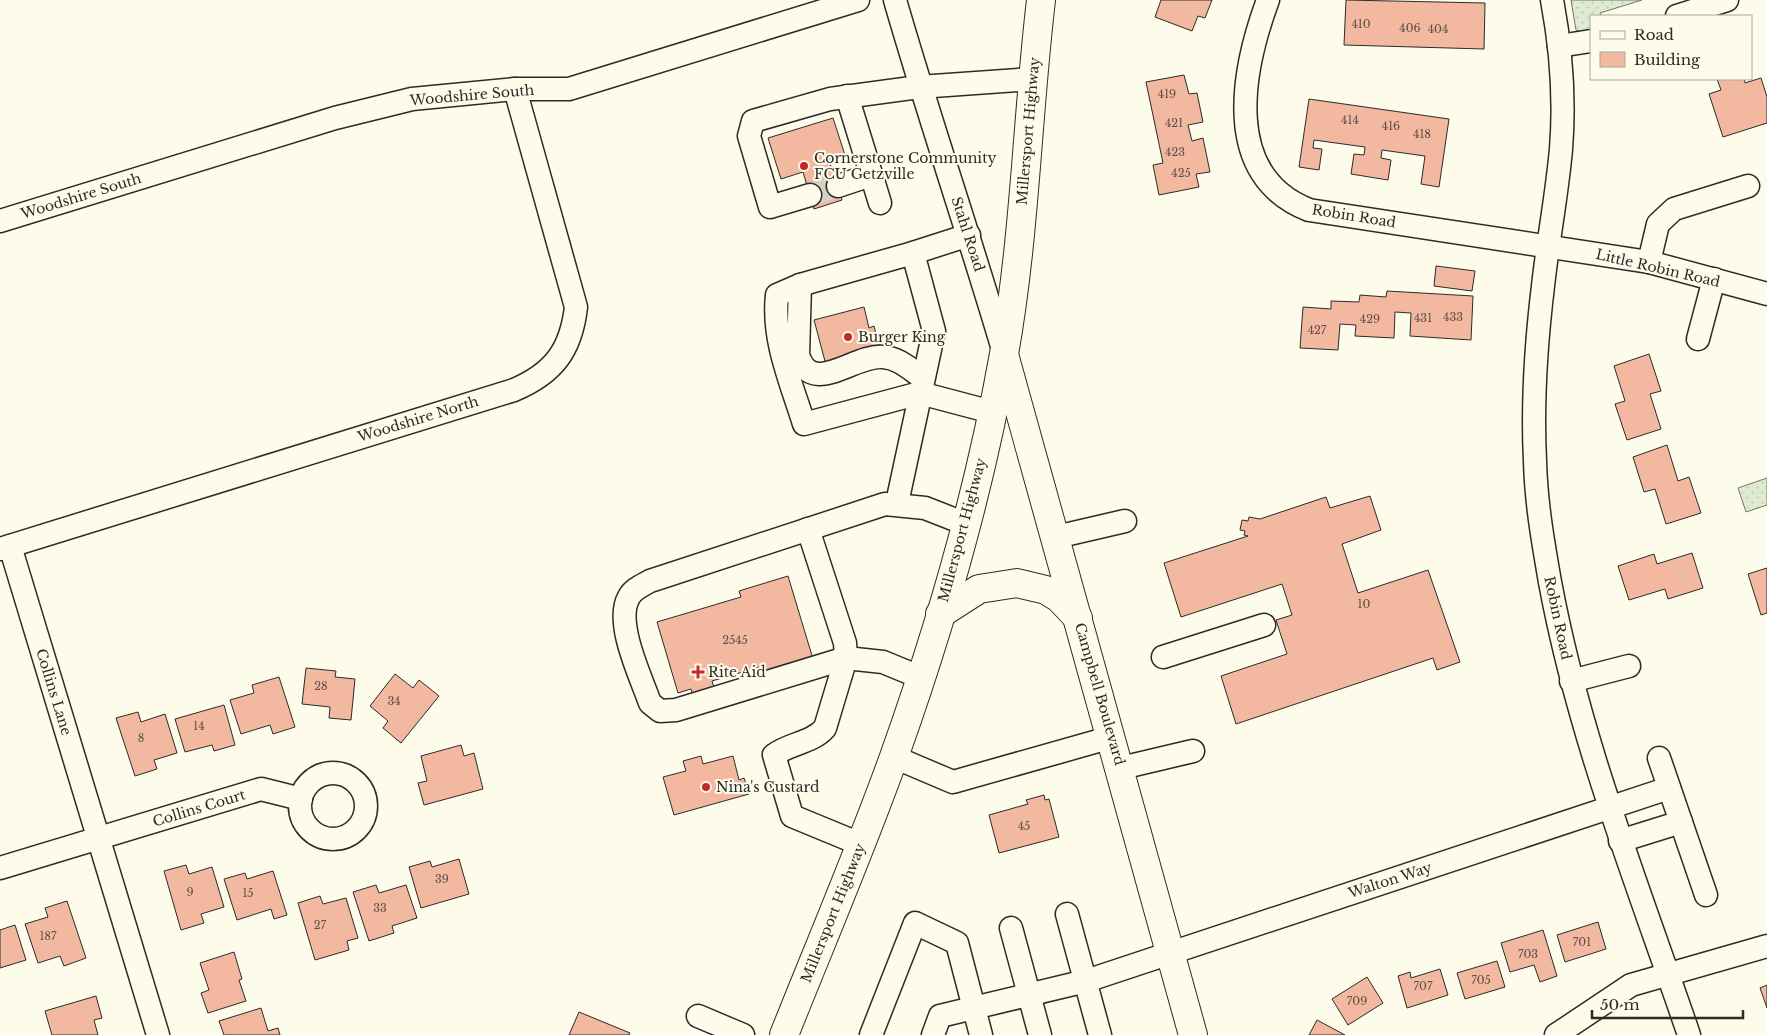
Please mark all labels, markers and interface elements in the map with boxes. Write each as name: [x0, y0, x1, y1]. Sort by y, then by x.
legend: [1590, 15, 1752, 80]
house number: 410: [1351, 17, 1371, 31]
house number: 406: [1399, 21, 1421, 35]
house number: 404: [1428, 22, 1448, 36]
text: Road: [1634, 25, 1674, 44]
text: Building: [1634, 50, 1701, 69]
street label: Millersport Highway: [1013, 56, 1043, 206]
street label: Woodshire South: [408, 81, 535, 109]
house number: 419: [1158, 87, 1176, 101]
house number: 414: [1341, 113, 1359, 127]
house number: 421: [1165, 116, 1183, 130]
house number: 416: [1382, 119, 1400, 133]
house number: 418: [1413, 127, 1431, 141]
house number: 423: [1165, 145, 1185, 159]
place label: Cornerstone Community FCU Getzville: [814, 149, 996, 183]
marker: Cornerstone Community FCU Getzville: [798, 160, 810, 172]
house number: 425: [1171, 166, 1191, 180]
street label: Woodshire South: [18, 169, 144, 223]
street label: Stahl Road: [947, 194, 989, 274]
street label: Robin Road: [1311, 200, 1398, 232]
street label: Little Robin Road: [1594, 245, 1722, 291]
house number: 433: [1443, 310, 1463, 324]
house number: 431: [1414, 311, 1432, 325]
house number: 429: [1360, 312, 1380, 326]
house number: 427: [1308, 323, 1327, 337]
place label: Burger King: [858, 328, 946, 346]
marker: Burger King: [842, 331, 854, 343]
street label: Woodshire North: [354, 392, 481, 446]
street label: Millersport Highway: [934, 456, 990, 604]
street label: Robin Road: [1540, 575, 1576, 662]
house number: 10: [1358, 597, 1371, 611]
street label: Campbell Boulevard: [1071, 621, 1129, 768]
house number: 2545: [722, 633, 748, 647]
street label: Collins Lane: [32, 646, 76, 738]
place label: Rite Aid: [708, 663, 766, 681]
marker: Rite Aid: [692, 666, 704, 678]
house number: 28: [314, 679, 328, 693]
house number: 34: [387, 694, 401, 708]
house number: 14: [193, 719, 205, 733]
house number: 8: [138, 731, 144, 745]
place label: Nina's Custard: [716, 778, 820, 796]
marker: Nina's Custard: [700, 781, 712, 793]
street label: Collins Court: [150, 785, 248, 831]
house number: 45: [1018, 819, 1030, 833]
street label: Millersport Highway: [797, 841, 869, 985]
street label: Walton Way: [1345, 858, 1434, 902]
house number: 39: [435, 872, 449, 886]
house number: 9: [186, 885, 194, 899]
house number: 15: [242, 886, 254, 900]
house number: 33: [373, 901, 387, 915]
house number: 27: [314, 918, 327, 932]
house number: 187: [39, 929, 57, 943]
house number: 701: [1573, 935, 1591, 949]
house number: 703: [1518, 947, 1538, 961]
house number: 705: [1471, 973, 1491, 987]
house number: 707: [1414, 979, 1433, 993]
scale bar: [1592, 988, 1743, 1020]
house number: 709: [1347, 994, 1367, 1008]
text: 50 m: [1600, 995, 1640, 1014]

